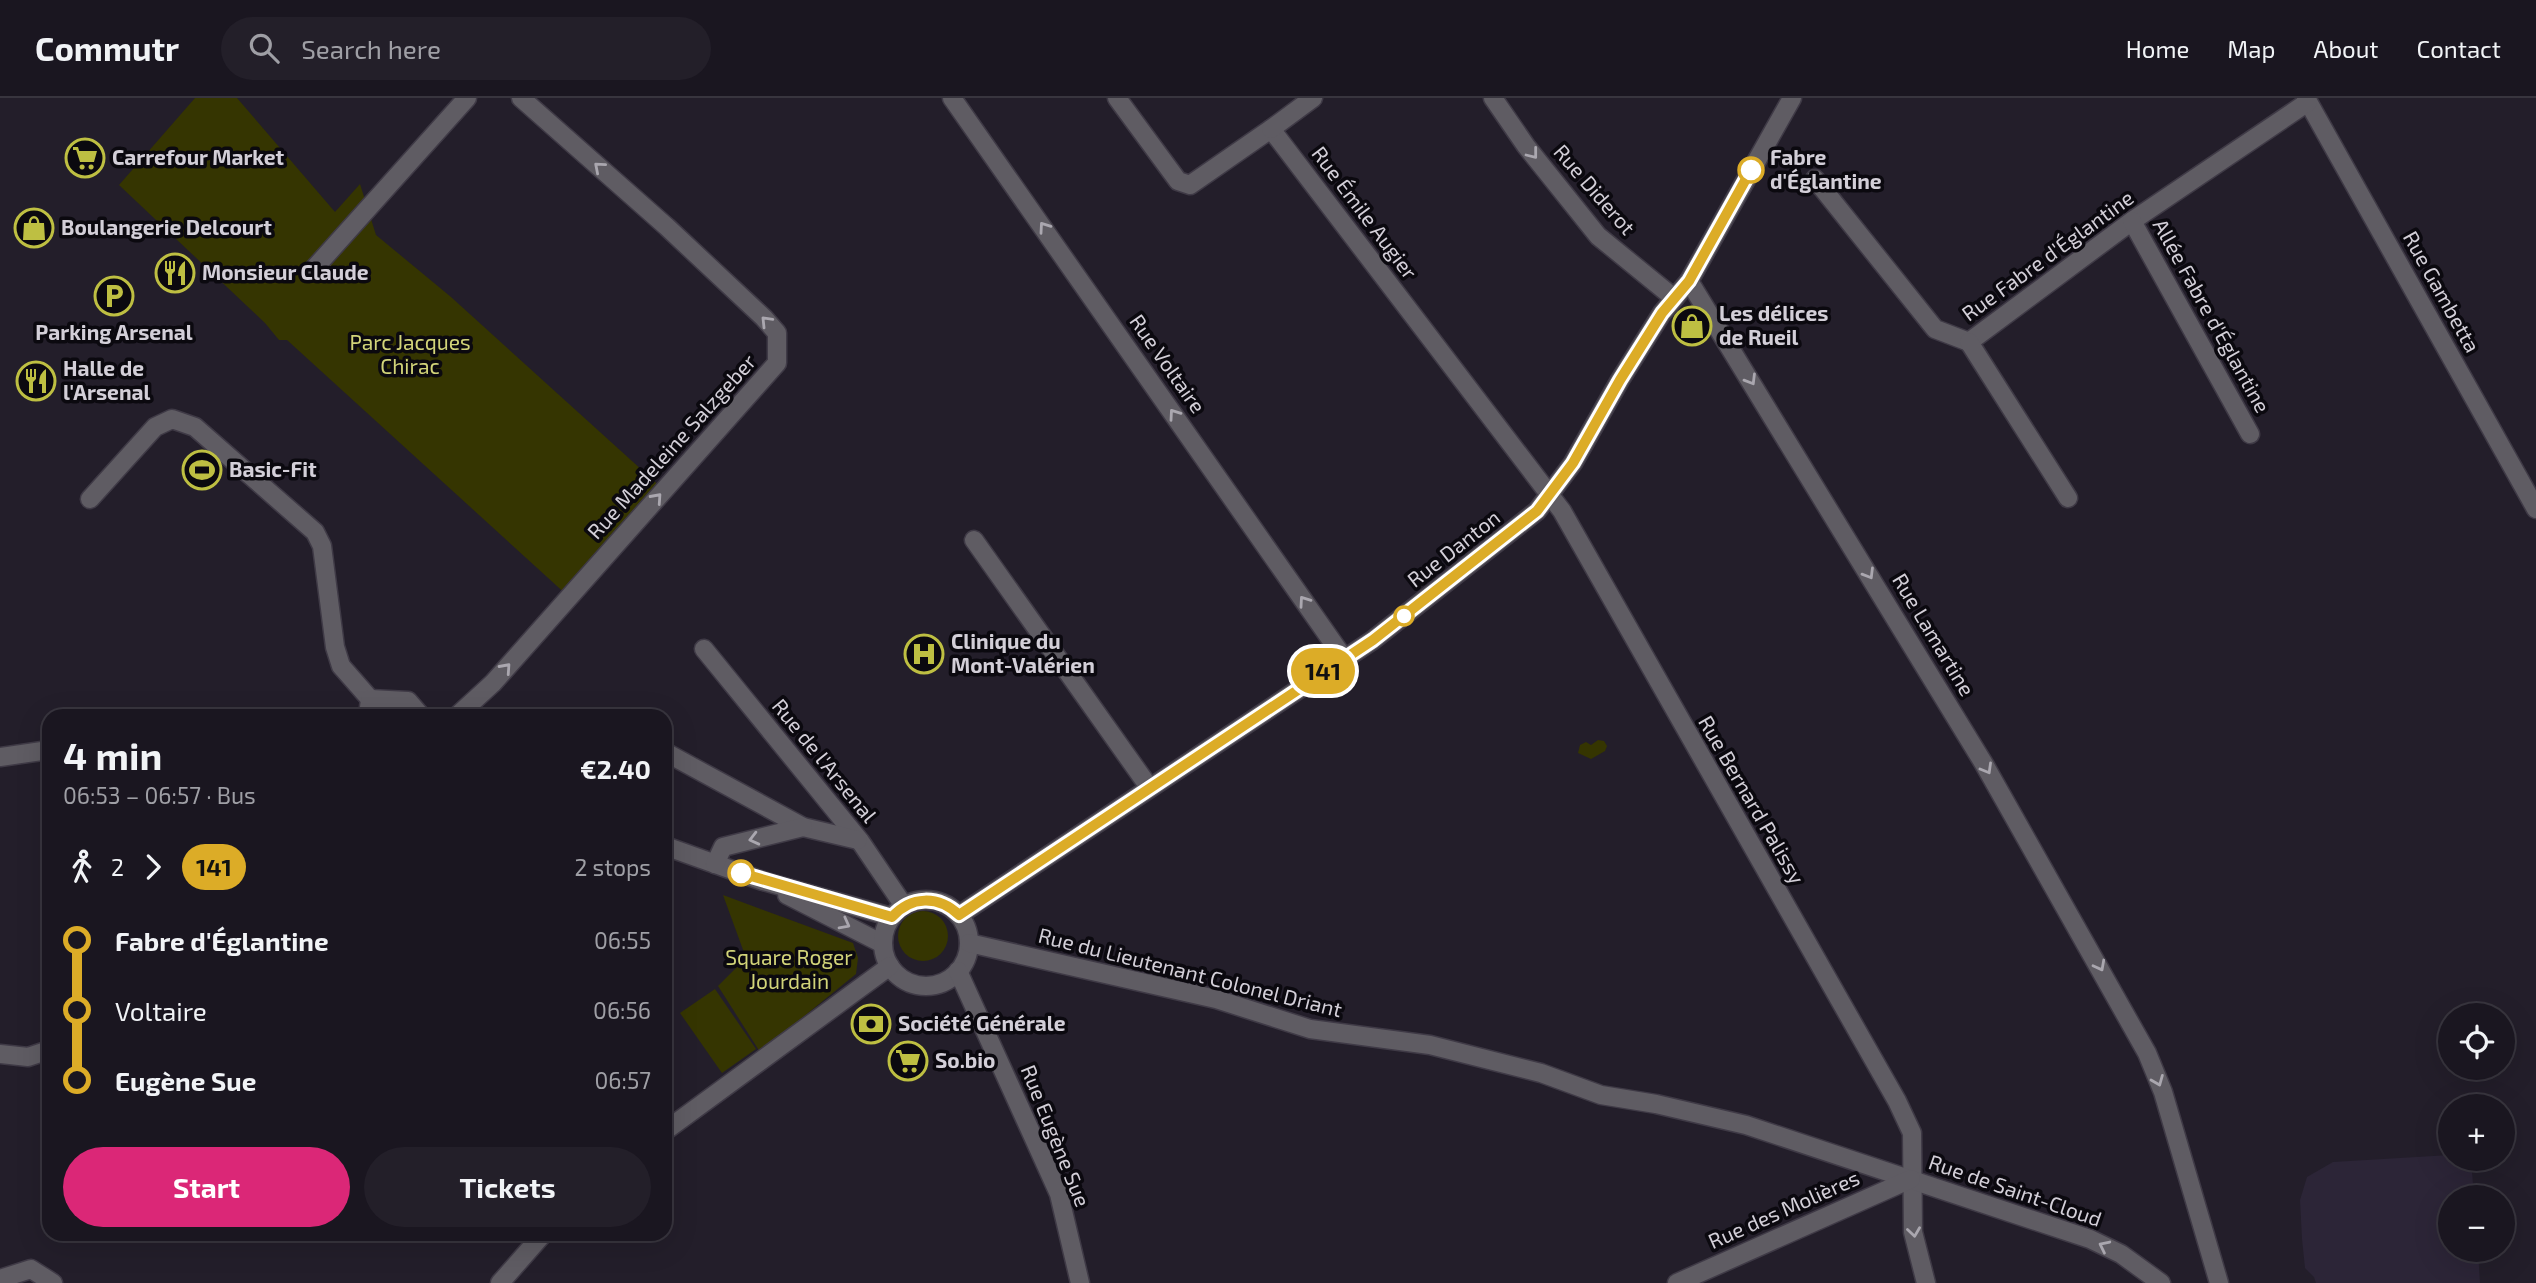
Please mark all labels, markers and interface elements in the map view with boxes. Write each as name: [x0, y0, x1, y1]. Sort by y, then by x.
search box: [221, 17, 711, 80]
text: Commutr: [35, 28, 179, 68]
icon: search: [245, 29, 283, 67]
text: Search here: [301, 33, 441, 64]
text: Home: [2126, 34, 2189, 63]
text: Map: [2227, 34, 2275, 63]
text: About: [2313, 34, 2379, 63]
text: Contact: [2417, 34, 2501, 63]
supermarket icon: Carrefour Market: [64, 137, 106, 179]
street label: Rue Diderot: [1549, 139, 1641, 239]
street label: Rue Émile Augier: [1307, 141, 1424, 284]
place label: Carrefour Market: [112, 144, 285, 169]
place label: Fabre d'Églantine: [1770, 144, 1882, 193]
one-way arrow: [1524, 146, 1537, 158]
marker: Fabre d'Églantine: [1738, 157, 1764, 183]
one-way arrow: [594, 162, 607, 175]
street label: Rue Fabre d'Églantine: [1956, 184, 2138, 325]
shop icon: Boulangerie Delcourt: [13, 207, 55, 249]
place label: Boulangerie Delcourt: [61, 214, 272, 239]
street label: Allée Fabre d'Églantine: [2149, 214, 2276, 417]
one-way arrow: [1040, 222, 1052, 235]
street label: Rue Gambetta: [2399, 226, 2486, 356]
restaurant icon: Monsieur Claude: [154, 252, 196, 294]
place label: Monsieur Claude: [202, 259, 369, 284]
parking icon: Parking Arsenal: [93, 275, 135, 317]
place label: Les délices de Rueil: [1719, 300, 1828, 349]
shop icon: Les délices de Rueil: [1671, 305, 1713, 347]
street label: Rue Voltaire: [1125, 309, 1211, 417]
one-way arrow: [761, 316, 774, 329]
place label: Parking Arsenal: [35, 319, 193, 344]
park label: Parc Jacques Chirac: [349, 329, 471, 378]
street label: Rue Madeleine Salzgeber: [581, 348, 761, 543]
place label: Halle de l'Arsenal: [63, 355, 150, 404]
restaurant icon: Halle de l'Arsenal: [15, 360, 57, 402]
one-way arrow: [1743, 373, 1756, 386]
one-way arrow: [1170, 409, 1182, 422]
sports icon: Basic-Fit: [181, 449, 223, 491]
place label: Basic-Fit: [229, 456, 317, 481]
one-way arrow: [649, 493, 661, 506]
street label: Rue Danton: [1402, 504, 1504, 592]
one-way arrow: [1861, 567, 1874, 580]
street label: Rue Lamartine: [1888, 569, 1981, 700]
one-way arrow: [1300, 596, 1312, 609]
unlabelled marker: [1394, 606, 1414, 626]
place label: Clinique du Mont-Valérien: [951, 628, 1095, 677]
hospital icon: Clinique du Mont-Valérien: [903, 633, 945, 675]
line badge: 141: [1283, 648, 1363, 694]
text: 141: [1305, 656, 1341, 685]
one-way arrow: [498, 663, 510, 676]
street label: Rue de l'Arsenal: [768, 693, 883, 827]
street label: Rue Bernard Palissy: [1694, 711, 1811, 888]
text: 4 min: [63, 732, 162, 778]
text: €2.40: [580, 753, 651, 784]
one-way arrow: [1979, 762, 1992, 775]
text: 06:53 – 06:57 · Bus: [63, 781, 256, 809]
one-way arrow: [749, 831, 761, 845]
icon: walk: [63, 848, 101, 886]
icon: forward: [134, 848, 172, 886]
text: 141: [196, 852, 232, 881]
text: 2: [111, 853, 124, 881]
text: 2 stops: [574, 853, 651, 881]
unlabelled marker: [728, 860, 754, 886]
one-way arrow: [838, 916, 850, 929]
street label: Rue du Lieutenant Colonel Driant: [1036, 922, 1345, 1021]
text: Fabre d'Églantine: [115, 925, 329, 956]
text: 06:55: [594, 926, 651, 954]
park label: Square Roger Jourdain: [725, 944, 853, 993]
one-way arrow: [2092, 959, 2105, 972]
text: Voltaire: [115, 995, 207, 1026]
text: 06:56: [593, 996, 651, 1024]
bank icon: Société Générale: [850, 1003, 892, 1045]
map controls: [2438, 1003, 2515, 1262]
button: locate: [2438, 1003, 2515, 1080]
place label: Société Générale: [898, 1010, 1066, 1035]
supermarket icon: So.bio: [887, 1040, 929, 1082]
place label: So.bio: [935, 1047, 995, 1072]
street label: Rue Eugène Sue: [1017, 1061, 1096, 1210]
text: Eugène Sue: [115, 1065, 256, 1096]
text: 06:57: [594, 1066, 651, 1094]
one-way arrow: [2150, 1074, 2164, 1086]
button: +: [2438, 1094, 2515, 1171]
button: Start: [63, 1147, 350, 1227]
button: Tickets: [364, 1147, 651, 1227]
street label: Rue de Saint-Cloud: [1926, 1148, 2105, 1231]
street label: Rue des Molières: [1704, 1164, 1863, 1253]
button: −: [2438, 1185, 2515, 1262]
one-way arrow: [1907, 1226, 1922, 1238]
one-way arrow: [2099, 1240, 2111, 1254]

